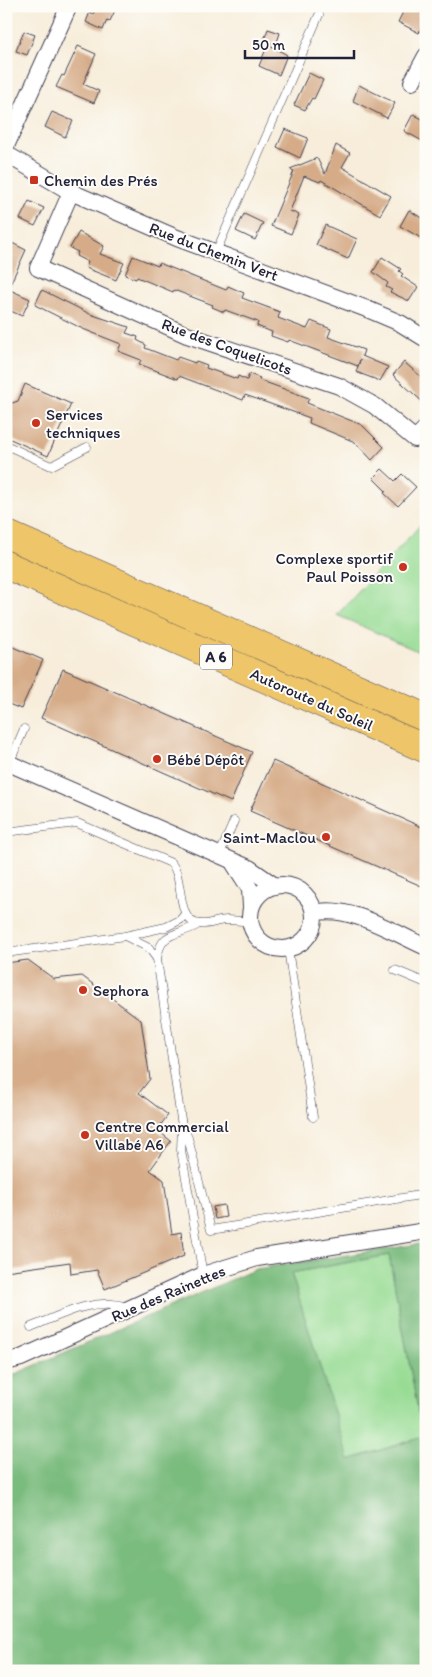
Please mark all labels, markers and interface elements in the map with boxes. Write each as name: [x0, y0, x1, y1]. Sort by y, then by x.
scale bar: [245, 28, 353, 60]
text: 50 m: [252, 36, 285, 54]
place label: Chemin des Prés: [44, 171, 158, 190]
marker: Chemin des Prés: [28, 174, 40, 186]
street label: Rue du Chemin Vert: [147, 218, 281, 285]
street label: Rue des Coquelicots: [159, 314, 295, 379]
place label: Services techniques: [46, 405, 120, 442]
marker: Services techniques: [30, 417, 42, 429]
place label: Complexe sportif Paul Poisson: [276, 549, 394, 586]
marker: Complexe sportif Paul Poisson: [397, 561, 409, 573]
road number: A 6: [200, 644, 232, 670]
street label: Autoroute du Soleil: [247, 664, 377, 735]
place label: Bébé Dépôt: [167, 750, 244, 769]
marker: Bébé Dépôt: [151, 753, 163, 765]
place label: Saint-Maclou: [223, 828, 316, 847]
marker: Saint-Maclou: [320, 831, 332, 843]
place label: Sephora: [93, 981, 150, 1000]
marker: Sephora: [77, 984, 89, 996]
place label: Centre Commercial Villabé A6: [95, 1117, 229, 1154]
marker: Centre Commercial Villabé A6: [79, 1129, 91, 1141]
street label: Rue des Rainettes: [108, 1261, 228, 1326]

